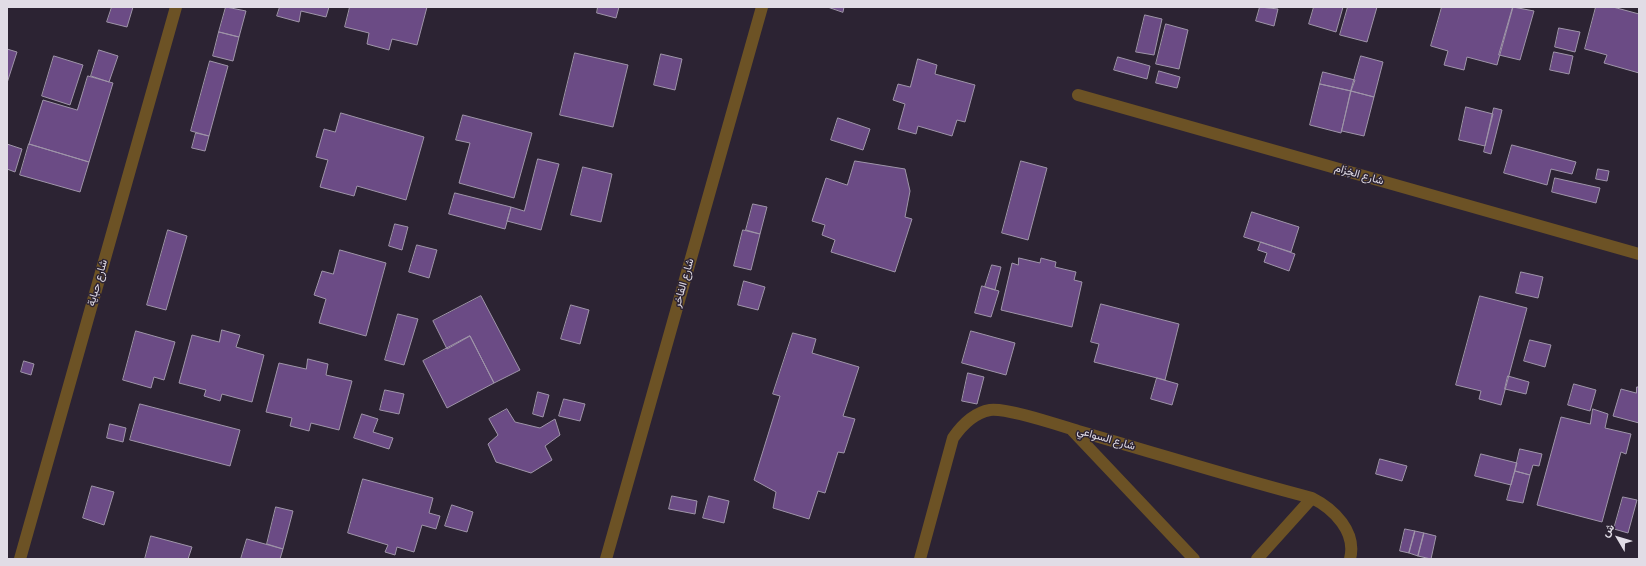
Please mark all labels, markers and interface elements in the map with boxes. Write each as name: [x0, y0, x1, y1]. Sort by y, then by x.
street label: شارع الخِزَام: [1333, 162, 1385, 188]
street label: شارع الفاخر: [671, 257, 697, 309]
street label: شارع حباية: [85, 258, 111, 308]
street label: شارع السواعي: [1075, 424, 1137, 454]
north arrow: [1598, 518, 1638, 558]
text: ش: [1599, 521, 1617, 540]

